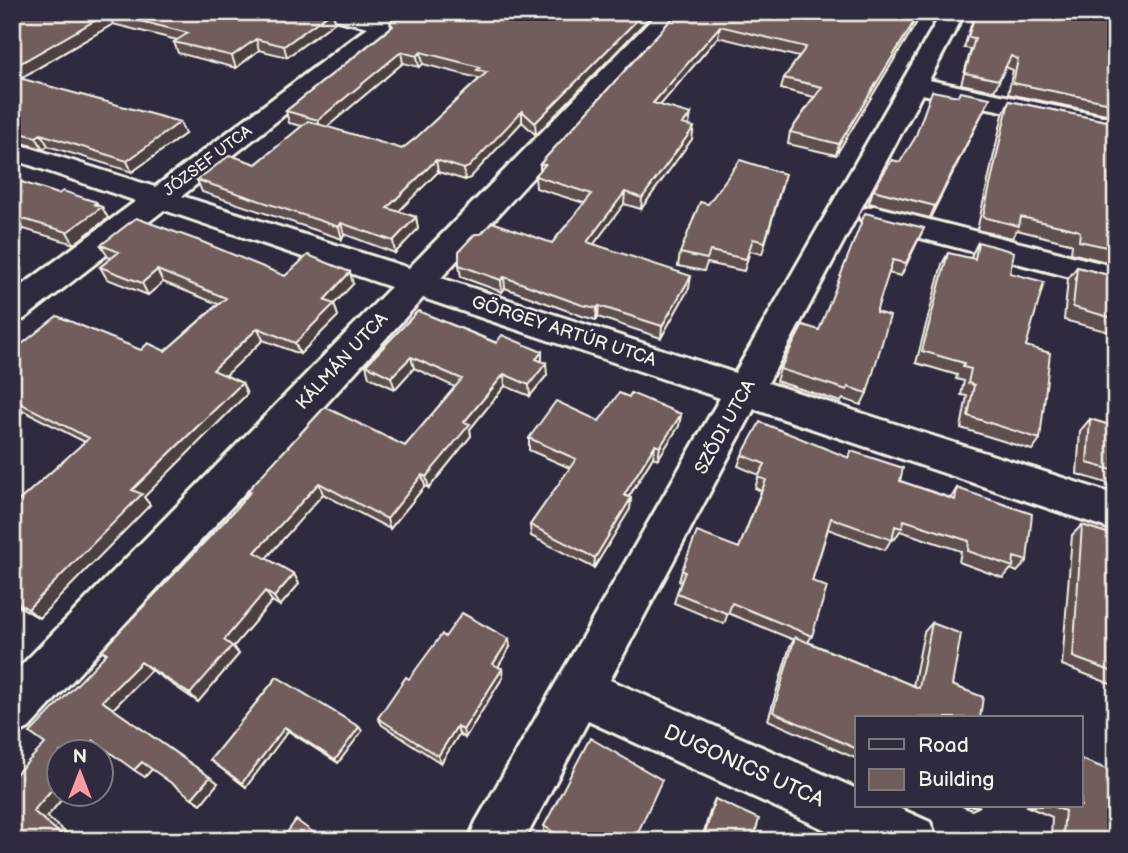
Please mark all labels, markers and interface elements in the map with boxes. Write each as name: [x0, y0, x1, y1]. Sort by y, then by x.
street label: JÓZSEF UTCA: [159, 120, 256, 200]
street label: GÖRGEY ARTÚR UTCA: [469, 289, 660, 371]
street label: KÁLMÁN UTCA: [290, 307, 392, 414]
street label: SZŐDI UTCA: [690, 376, 760, 478]
legend: [855, 716, 1082, 808]
street label: DUGONICS UTCA: [660, 720, 828, 813]
text: Road: [918, 733, 969, 758]
north arrow: [46, 738, 116, 808]
text: N: [73, 746, 87, 769]
text: Building: [918, 767, 994, 792]

